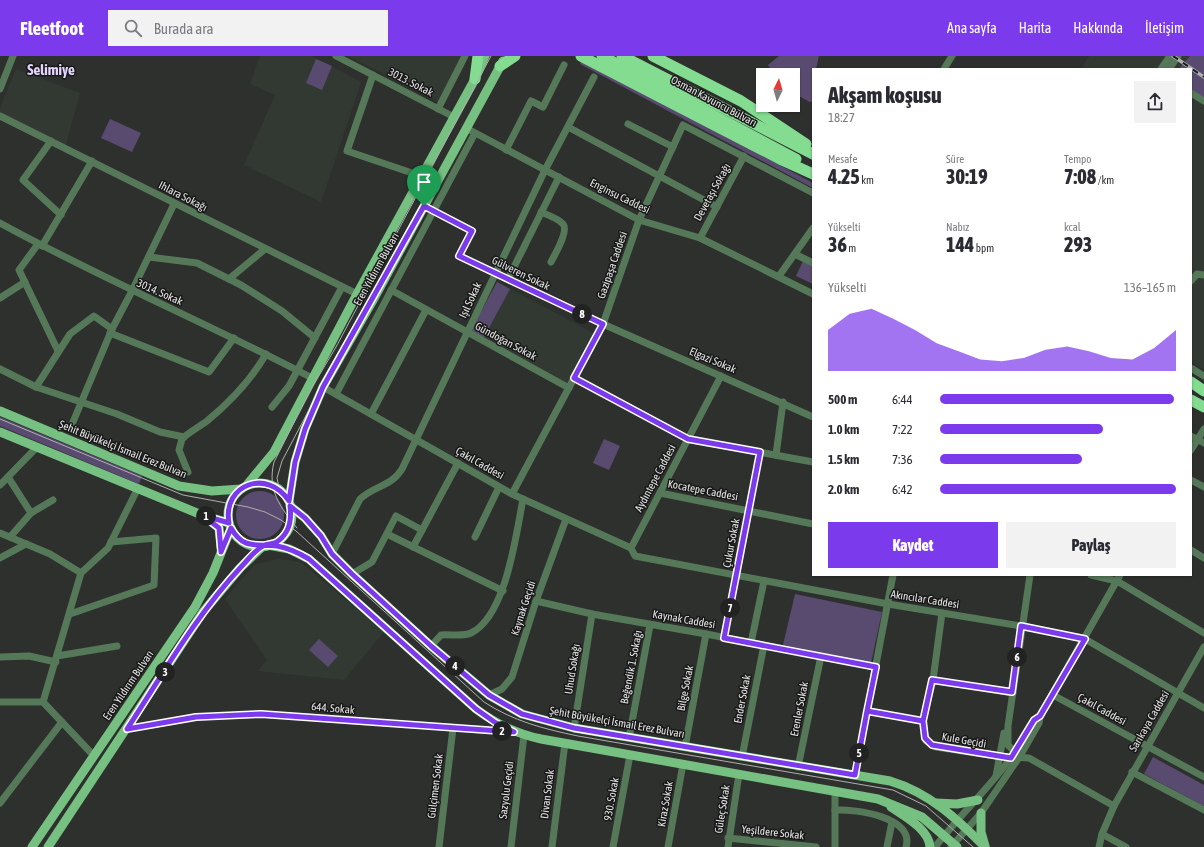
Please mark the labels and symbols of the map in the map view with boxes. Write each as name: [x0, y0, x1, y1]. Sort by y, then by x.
district label: Selimiye: [27, 61, 75, 78]
street label: 3013. Sokak: [387, 66, 436, 98]
north arrow: [756, 68, 800, 112]
street label: Osman Kavuncu Bulvarı: [669, 73, 759, 129]
street label: Devetaşı Sokağı: [691, 161, 733, 223]
pin: [407, 165, 441, 206]
street label: Enginsu Caddesi: [588, 176, 652, 216]
street label: Ihlara Sokağı: [157, 179, 209, 213]
street label: Gazipaşa Caddesi: [595, 230, 629, 300]
street label: Eren Yıldırım Bulvarı: [351, 231, 401, 307]
street label: Gülveren Sokak: [490, 254, 552, 292]
street label: 3014. Sokak: [135, 277, 185, 307]
street label: Işıl Sokak: [456, 280, 484, 320]
pin: 8: [572, 304, 592, 324]
street label: Gündoğan Sokak: [473, 320, 539, 362]
street label: Elgazi Sokak: [688, 345, 738, 375]
street label: Şehit Büyükelçi İsmail Erez Bulvarı: [57, 418, 189, 480]
street label: Aydıntepe Caddesi: [632, 442, 678, 514]
street label: Çakıl Caddesi: [454, 444, 506, 482]
street label: Kocatepe Caddesi: [667, 477, 739, 503]
pin: 1: [196, 506, 216, 526]
street label: Çukur Sokak: [720, 517, 742, 569]
street label: Kaynak Geçidi: [509, 579, 537, 637]
street label: Akıncılar Caddesi: [890, 588, 960, 610]
pin: 7: [720, 598, 740, 618]
street label: Kaynak Caddesi: [652, 608, 716, 630]
street label: Beğendik 1. Sokağı: [618, 629, 644, 705]
street label: Uhud Sokağı: [562, 643, 582, 695]
pin: 6: [1007, 647, 1027, 667]
street label: Eren Yıldırım Bulvarı: [100, 648, 156, 722]
pin: 4: [445, 656, 465, 676]
pin: 3: [155, 662, 175, 682]
street label: Bilge Sokak: [675, 664, 695, 712]
street label: Ender Sokak: [731, 673, 753, 724]
street label: Erenler Sokak: [788, 681, 810, 737]
street label: Sarıkaya Caddesi: [1127, 688, 1171, 754]
street label: Çakıl Caddesi: [1076, 691, 1128, 727]
street label: 644. Sokak: [311, 700, 355, 716]
street label: Şehit Büyükelçi İsmail Erez Bulvarı: [549, 704, 685, 740]
pin: 2: [492, 721, 512, 741]
street label: Kule Geçidi: [941, 730, 987, 750]
pin: 5: [849, 743, 869, 763]
street label: Gülçimen Sokak: [425, 753, 445, 819]
street label: Sazyolu Geçidi: [497, 760, 515, 820]
street label: Divan Sokak: [538, 768, 556, 819]
street label: 930. Sokak: [601, 776, 621, 821]
street label: Kiraz Sokak: [655, 780, 675, 828]
street label: Güleç Sokak: [712, 784, 732, 834]
street label: Yeşildere Sokak: [741, 823, 805, 841]

